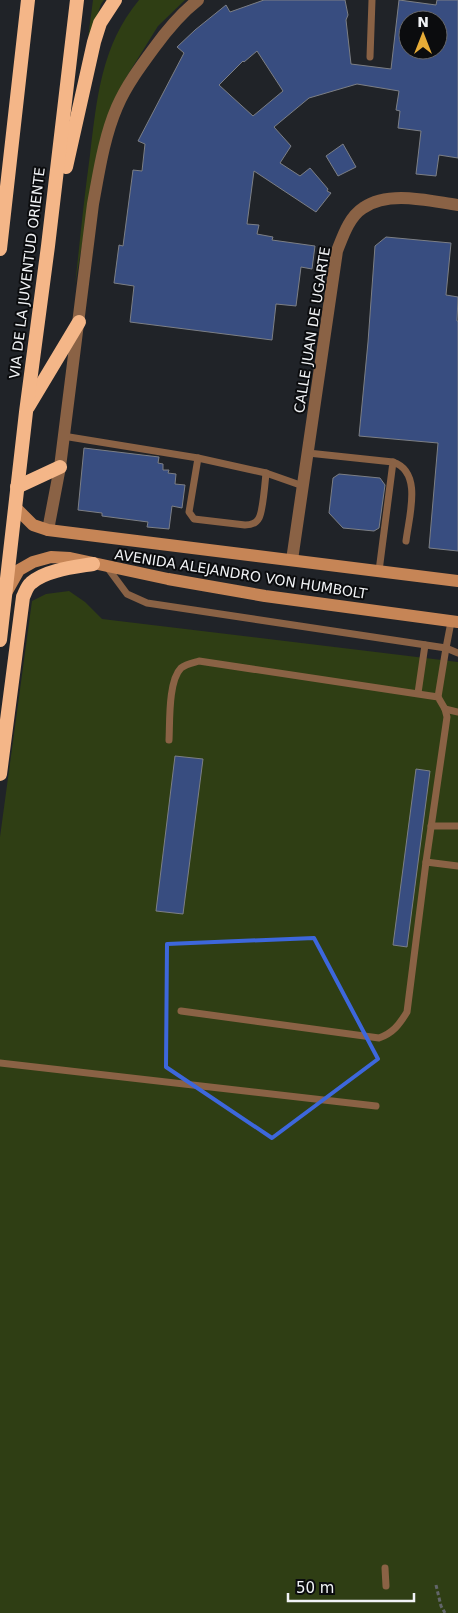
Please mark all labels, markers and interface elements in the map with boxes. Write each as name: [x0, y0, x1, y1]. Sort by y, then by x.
north arrow: [398, 10, 448, 60]
text: N: [417, 14, 429, 30]
street label: VIA DE LA JUVENTUD ORIENTE: [6, 166, 48, 380]
street label: CALLE JUAN DE UGARTE: [291, 246, 333, 414]
street label: AVENIDA ALEJANDRO VON HUMBOLT: [114, 546, 369, 602]
scale bar: [288, 1570, 414, 1602]
text: 50 m: [296, 1579, 334, 1597]

